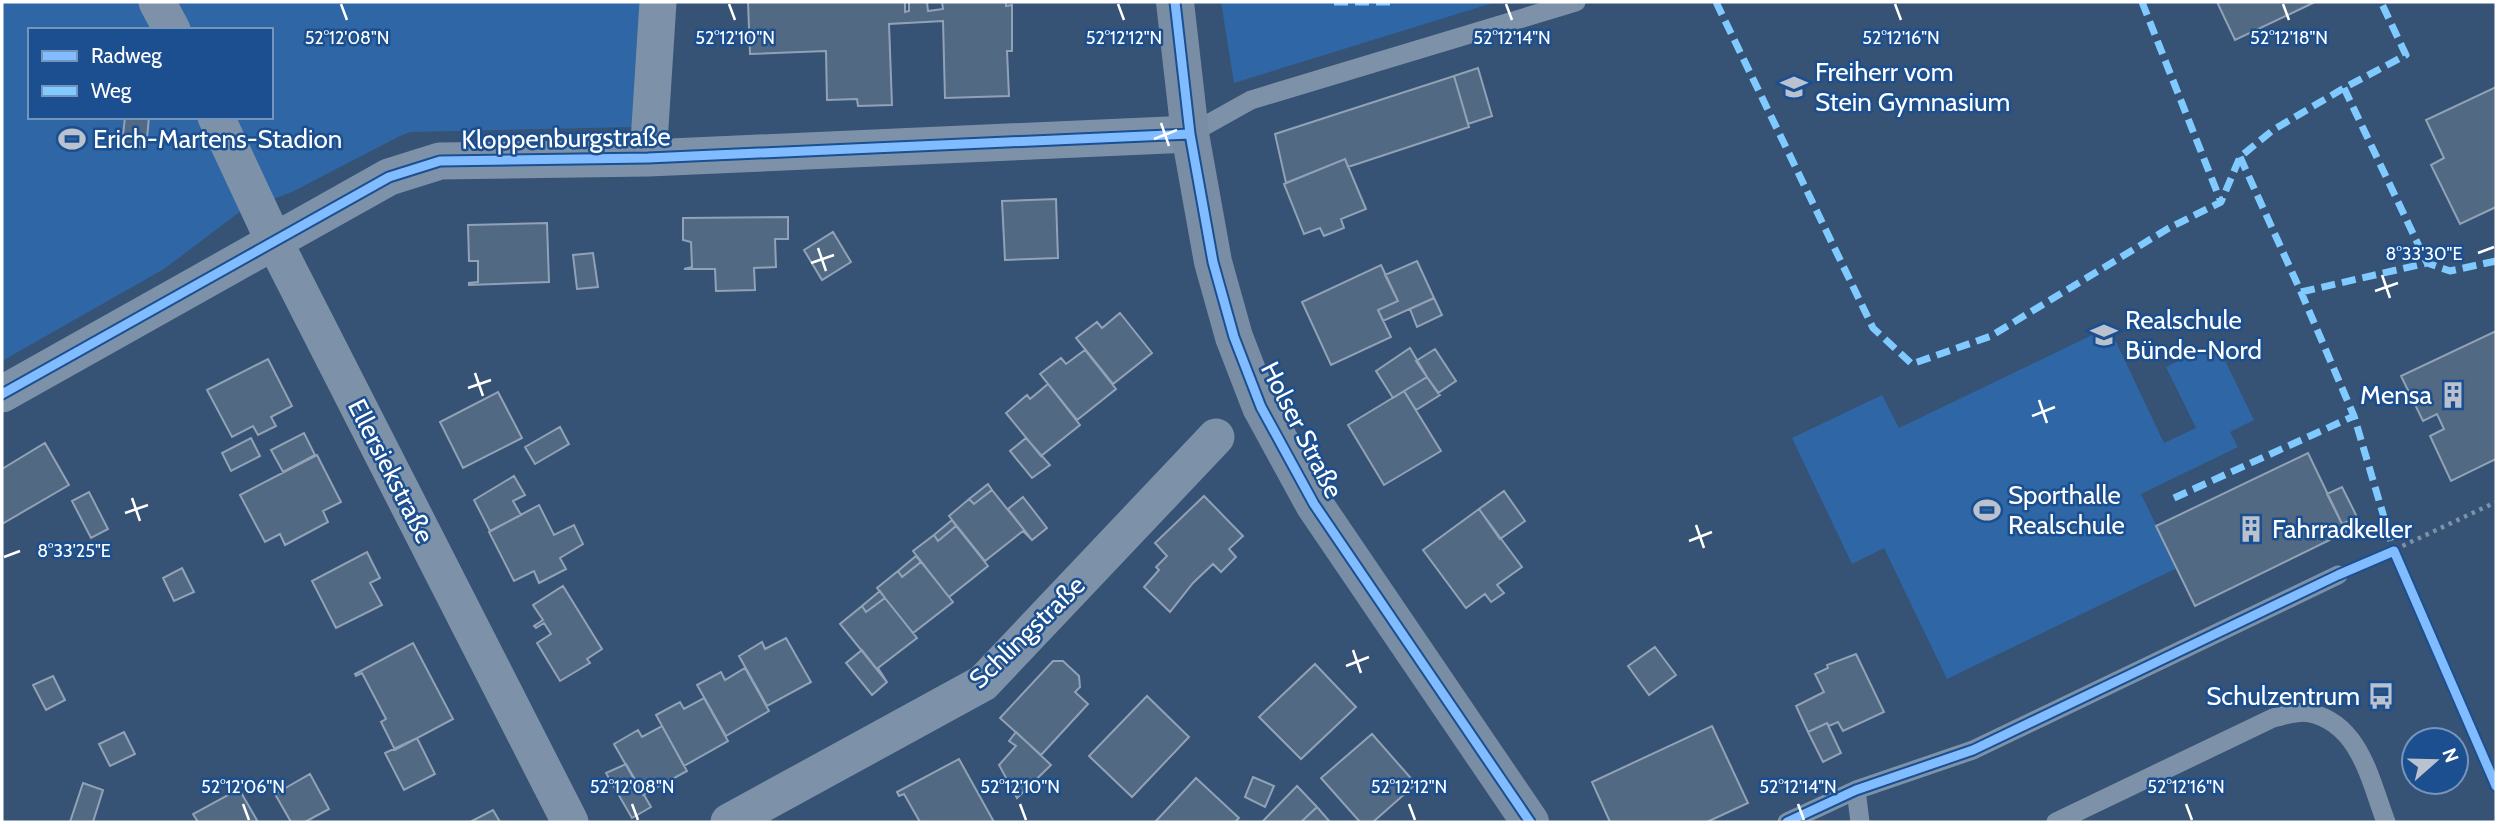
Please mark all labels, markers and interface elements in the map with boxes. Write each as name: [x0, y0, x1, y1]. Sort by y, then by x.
text: 52°12'08"N: [305, 27, 389, 49]
text: 52°12'10"N: [695, 27, 775, 49]
text: 52°12'12"N: [1086, 27, 1162, 49]
text: 52°12'14"N: [1473, 27, 1551, 49]
text: 52°12'16"N: [1862, 27, 1940, 49]
text: 52°12'18"N: [2250, 27, 2328, 49]
legend: [28, 28, 273, 119]
text: Radweg: [91, 43, 162, 68]
place label: Freiherr vom Stein Gymnasium: [1815, 56, 2010, 118]
school or university icon: Freiherr vom Stein Gymnasium: [1779, 72, 1809, 102]
text: Weg: [91, 78, 132, 103]
street label: Kloppenburgstraße: [461, 120, 671, 156]
place label: Erich-Martens-Stadion: [93, 123, 342, 155]
sports icon: Erich-Martens-Stadion: [57, 124, 87, 154]
text: 8°33'30"E: [2386, 243, 2462, 265]
place label: Realschule Bünde-Nord: [2125, 304, 2262, 366]
school or university icon: Realschule Bünde-Nord: [2089, 320, 2119, 350]
street label: Holser Straße: [1254, 356, 1350, 504]
place label: Mensa: [2360, 379, 2433, 411]
building icon: Mensa: [2438, 380, 2468, 410]
street label: Ellersiekstraße: [341, 394, 441, 548]
place label: Sporthalle Realschule: [2008, 479, 2125, 541]
sports icon: Sporthalle Realschule: [1972, 495, 2002, 525]
place label: Fahrradkeller: [2272, 513, 2413, 545]
building icon: Fahrradkeller: [2236, 514, 2266, 544]
text: 8°33'25"E: [37, 540, 111, 562]
street label: Schlingstraße: [962, 569, 1092, 695]
place label: Schulzentrum: [2206, 680, 2360, 712]
bus stop icon: Schulzentrum: [2366, 681, 2396, 711]
north arrow: [2400, 726, 2470, 796]
text: N: [2437, 745, 2464, 766]
text: 52°12'06"N: [201, 776, 285, 798]
text: 52°12'08"N: [590, 776, 674, 798]
text: 52°12'10"N: [980, 776, 1060, 798]
text: 52°12'12"N: [1371, 776, 1447, 798]
text: 52°12'14"N: [1759, 776, 1837, 798]
text: 52°12'16"N: [2147, 776, 2225, 798]

